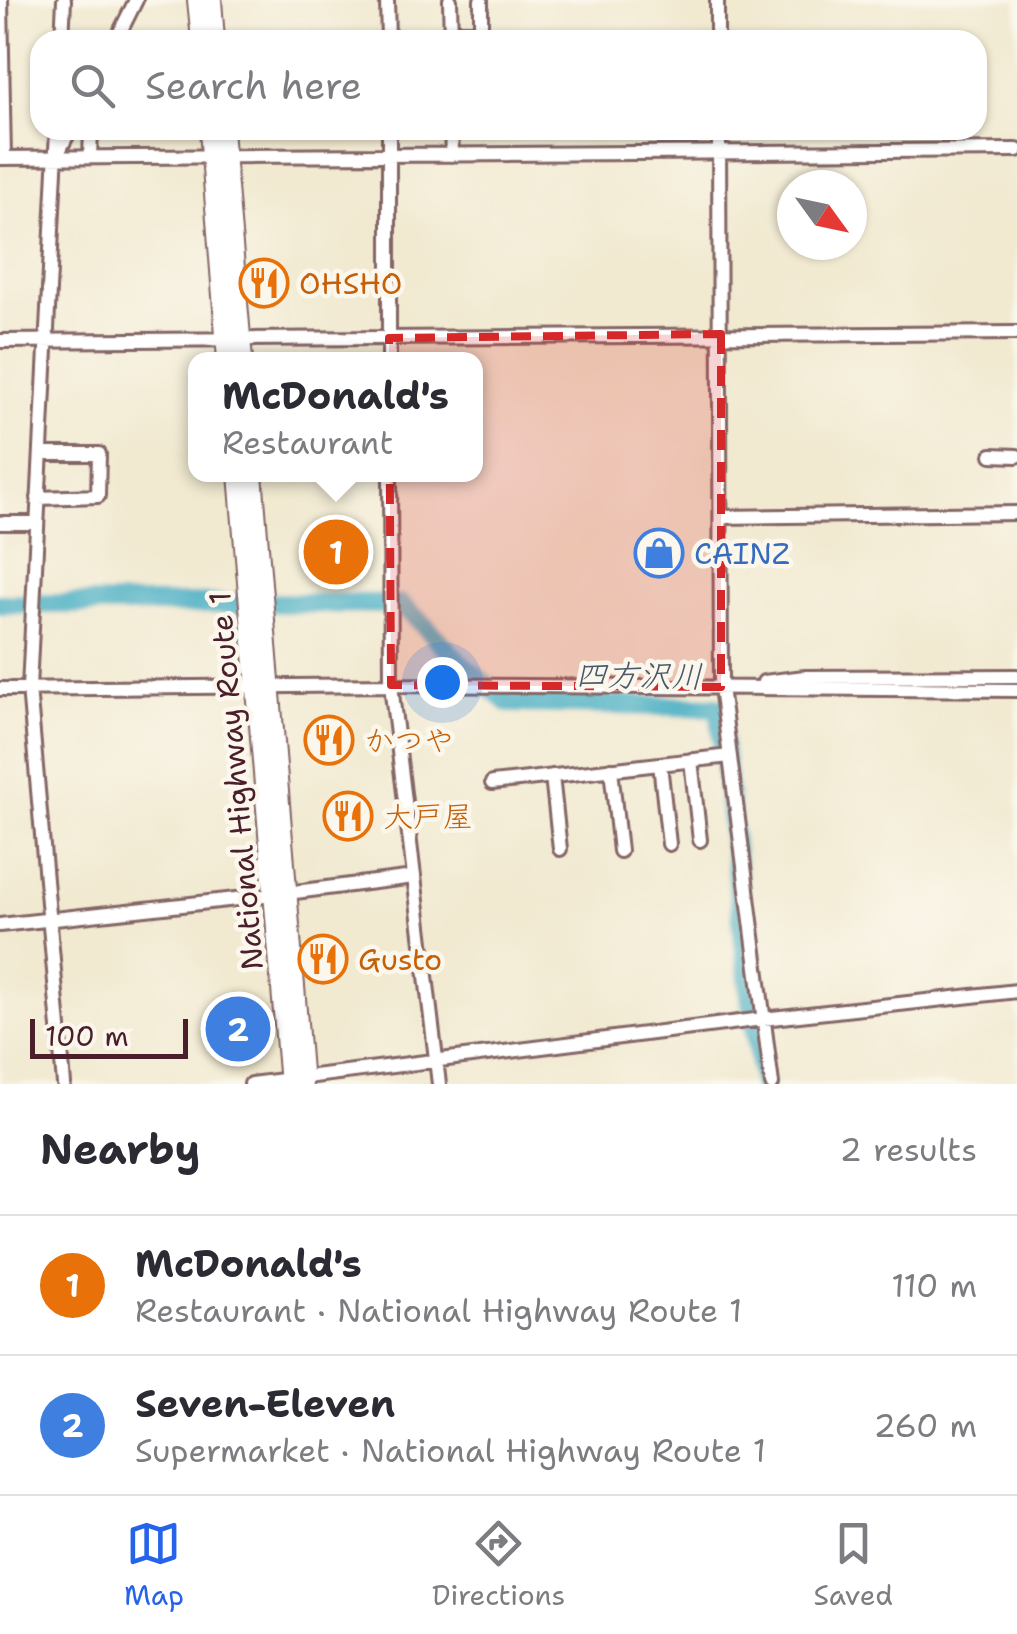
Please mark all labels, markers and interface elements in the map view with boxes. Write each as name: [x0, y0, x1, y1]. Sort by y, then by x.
search box: [30, 30, 987, 140]
icon: search: [65, 58, 120, 113]
text: Search here: [145, 60, 362, 111]
north arrow: [777, 170, 867, 260]
restaurant icon: OHSHO: [238, 257, 290, 309]
place label: OHSHO: [299, 263, 402, 304]
popup: [188, 352, 483, 482]
text: McDonald's: [222, 370, 449, 421]
text: Restaurant: [222, 421, 393, 464]
pin: 1: [304, 514, 368, 590]
shop icon: CAINZ: [633, 527, 685, 579]
place label: CAINZ: [694, 533, 790, 574]
street label: National Highway Route 1: [199, 590, 273, 972]
water label: 四方沢川: [575, 652, 703, 698]
your location: [417, 657, 468, 708]
restaurant icon: かつや: [303, 714, 355, 766]
place label: かつや: [364, 720, 454, 761]
restaurant icon: 大戸屋: [322, 790, 374, 842]
place label: 大戸屋: [383, 796, 473, 837]
restaurant icon: Gusto: [297, 933, 349, 985]
place label: Gusto: [358, 939, 442, 980]
pin: 2: [206, 992, 270, 1066]
scale bar: [30, 1014, 188, 1058]
text: 100 m: [45, 1017, 129, 1055]
text: Nearby: [40, 1121, 200, 1177]
text: 2 results: [840, 1128, 977, 1171]
text: McDonald's: [135, 1238, 362, 1289]
text: 1: [65, 1264, 80, 1307]
text: 110 m: [891, 1264, 977, 1307]
text: Restaurant · National Highway Route 1: [135, 1289, 742, 1332]
text: Seven-Eleven: [135, 1378, 395, 1429]
text: 2: [61, 1404, 84, 1447]
text: 260 m: [874, 1404, 977, 1447]
text: Supermarket · National Highway Route 1: [135, 1429, 766, 1472]
tab: Map: [124, 1516, 184, 1614]
tab: Directions: [432, 1516, 565, 1614]
tab: Saved: [813, 1516, 893, 1614]

